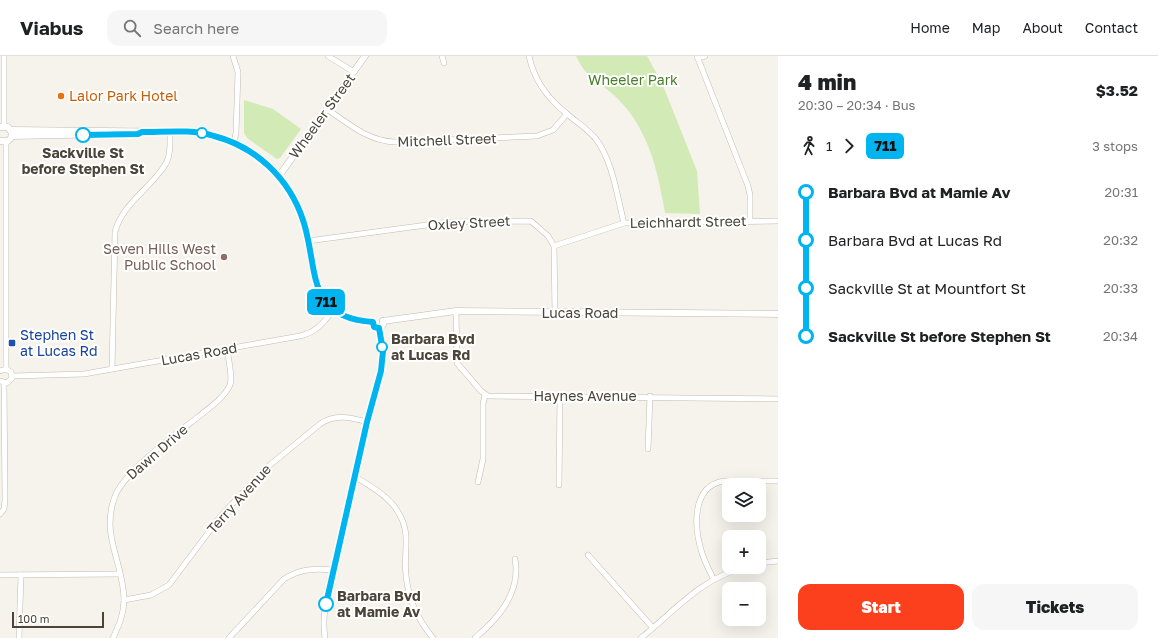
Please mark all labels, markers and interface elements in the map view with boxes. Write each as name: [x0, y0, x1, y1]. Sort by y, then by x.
search box: [107, 10, 387, 46]
text: Viabus: [20, 16, 83, 39]
icon: search: [121, 17, 143, 39]
text: Search here: [153, 19, 239, 37]
text: Home: [910, 19, 950, 36]
text: Map: [972, 19, 1000, 36]
text: About: [1022, 19, 1063, 36]
text: Contact: [1085, 19, 1138, 36]
text: 4 min: [798, 68, 856, 95]
street label: Wheeler Street: [285, 70, 358, 162]
park label: Wheeler Park: [588, 71, 678, 88]
text: $3.52: [1096, 81, 1138, 99]
place label: Lalor Park Hotel: [69, 87, 178, 104]
marker: Lalor Park Hotel: [56, 91, 66, 101]
text: 20:30 – 20:34 · Bus: [798, 97, 915, 113]
marker: Sackville St before Stephen St: [75, 127, 91, 143]
unlabelled marker: [196, 127, 208, 139]
street label: Mitchell Street: [397, 129, 497, 150]
icon: walk: [798, 135, 820, 157]
icon: forward: [838, 135, 860, 157]
text: 711: [874, 137, 896, 154]
text: 1: [826, 138, 832, 154]
text: 3 stops: [1092, 138, 1138, 154]
place label: Sackville St before Stephen St: [22, 144, 145, 177]
text: Barbara Bvd at Mamie Av: [828, 183, 1010, 201]
text: 20:31: [1105, 184, 1138, 200]
street label: Oxley Street: [427, 212, 511, 233]
street label: Leichhardt Street: [629, 212, 747, 231]
text: Barbara Bvd at Lucas Rd: [828, 231, 1002, 249]
text: 20:32: [1103, 232, 1138, 248]
place label: Seven Hills West Public School: [103, 240, 216, 273]
marker: Seven Hills West Public School: [219, 252, 229, 262]
text: Sackville St at Mountfort St: [828, 279, 1026, 297]
text: 20:33: [1103, 280, 1138, 296]
line badge: 711: [303, 289, 349, 315]
text: 711: [315, 293, 337, 310]
street label: Lucas Road: [542, 304, 618, 321]
place label: Stephen St at Lucas Rd: [20, 326, 98, 359]
text: Sackville St before Stephen St: [828, 327, 1051, 345]
text: 20:34: [1103, 328, 1138, 344]
place label: Barbara Bvd at Lucas Rd: [391, 330, 475, 363]
marker: Stephen St at Lucas Rd: [7, 338, 17, 348]
street label: Lucas Road: [160, 338, 238, 369]
marker: Barbara Bvd at Lucas Rd: [376, 341, 388, 353]
street label: Haynes Avenue: [533, 387, 637, 404]
street label: Dawn Drive: [123, 420, 191, 483]
street label: Terry Avenue: [203, 460, 274, 537]
map controls: [722, 478, 766, 626]
button: layers: [722, 478, 766, 522]
button: +: [722, 530, 766, 574]
button: −: [722, 582, 766, 626]
button: Start: [798, 584, 964, 630]
button: Tickets: [972, 584, 1138, 630]
place label: Barbara Bvd at Mamie Av: [337, 587, 421, 620]
marker: Barbara Bvd at Mamie Av: [318, 596, 334, 612]
scale bar: [12, 610, 104, 629]
text: 100 m: [18, 612, 49, 625]

